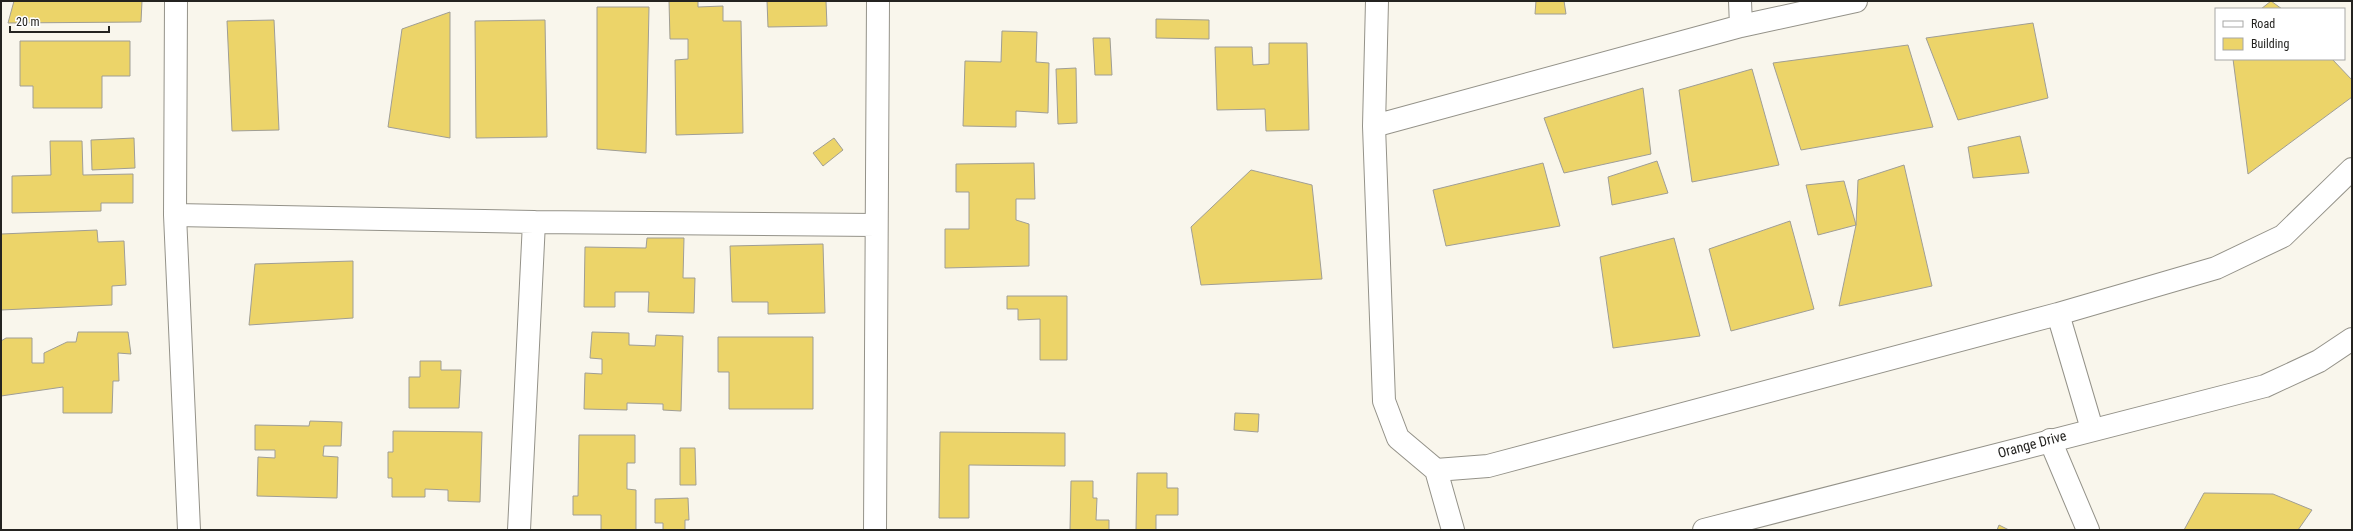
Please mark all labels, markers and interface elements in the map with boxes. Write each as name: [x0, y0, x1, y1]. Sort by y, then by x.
scale bar: [10, 8, 109, 34]
legend: [2215, 8, 2345, 60]
text: 20 m: [16, 15, 40, 29]
text: Road: [2251, 17, 2275, 31]
text: Building: [2251, 37, 2289, 51]
street label: Orange Drive: [1996, 427, 2069, 461]

